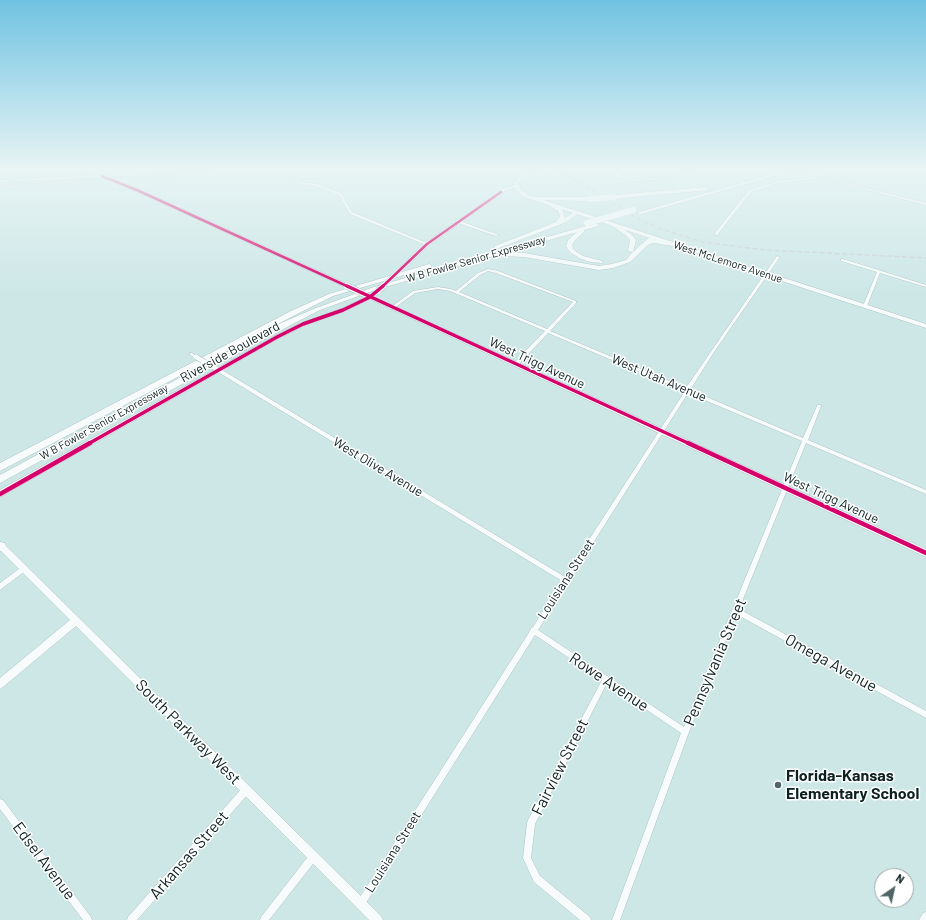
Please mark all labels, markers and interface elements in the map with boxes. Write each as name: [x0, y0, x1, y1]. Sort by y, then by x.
street label: W B Fowler Senior Expressway: [405, 233, 547, 285]
street label: West McLemore Avenue: [672, 238, 784, 286]
street label: Riverside Boulevard: [177, 318, 283, 386]
street label: West Trigg Avenue: [487, 334, 587, 392]
street label: West Utah Avenue: [609, 351, 709, 405]
street label: W B Fowler Senior Expressway: [38, 381, 170, 463]
street label: West Olive Avenue: [330, 434, 426, 500]
street label: West Trigg Avenue: [781, 469, 881, 527]
street label: Louisiana Street: [534, 536, 598, 622]
street label: Pennsylvania Street: [679, 595, 751, 729]
street label: Omega Avenue: [782, 630, 880, 696]
street label: Rowe Avenue: [566, 648, 652, 716]
street label: South Parkway West: [131, 675, 245, 789]
street label: Fairview Street: [527, 716, 593, 818]
place label: Florida-Kansas Elementary School: [786, 766, 919, 804]
marker: Florida-Kansas Elementary School: [773, 780, 783, 790]
street label: Arkansas Street: [145, 807, 233, 903]
street label: Louisiana Street: [362, 809, 424, 895]
street label: Edsel Avenue: [9, 818, 79, 904]
north arrow: [874, 868, 914, 908]
text: N: [894, 871, 907, 886]

